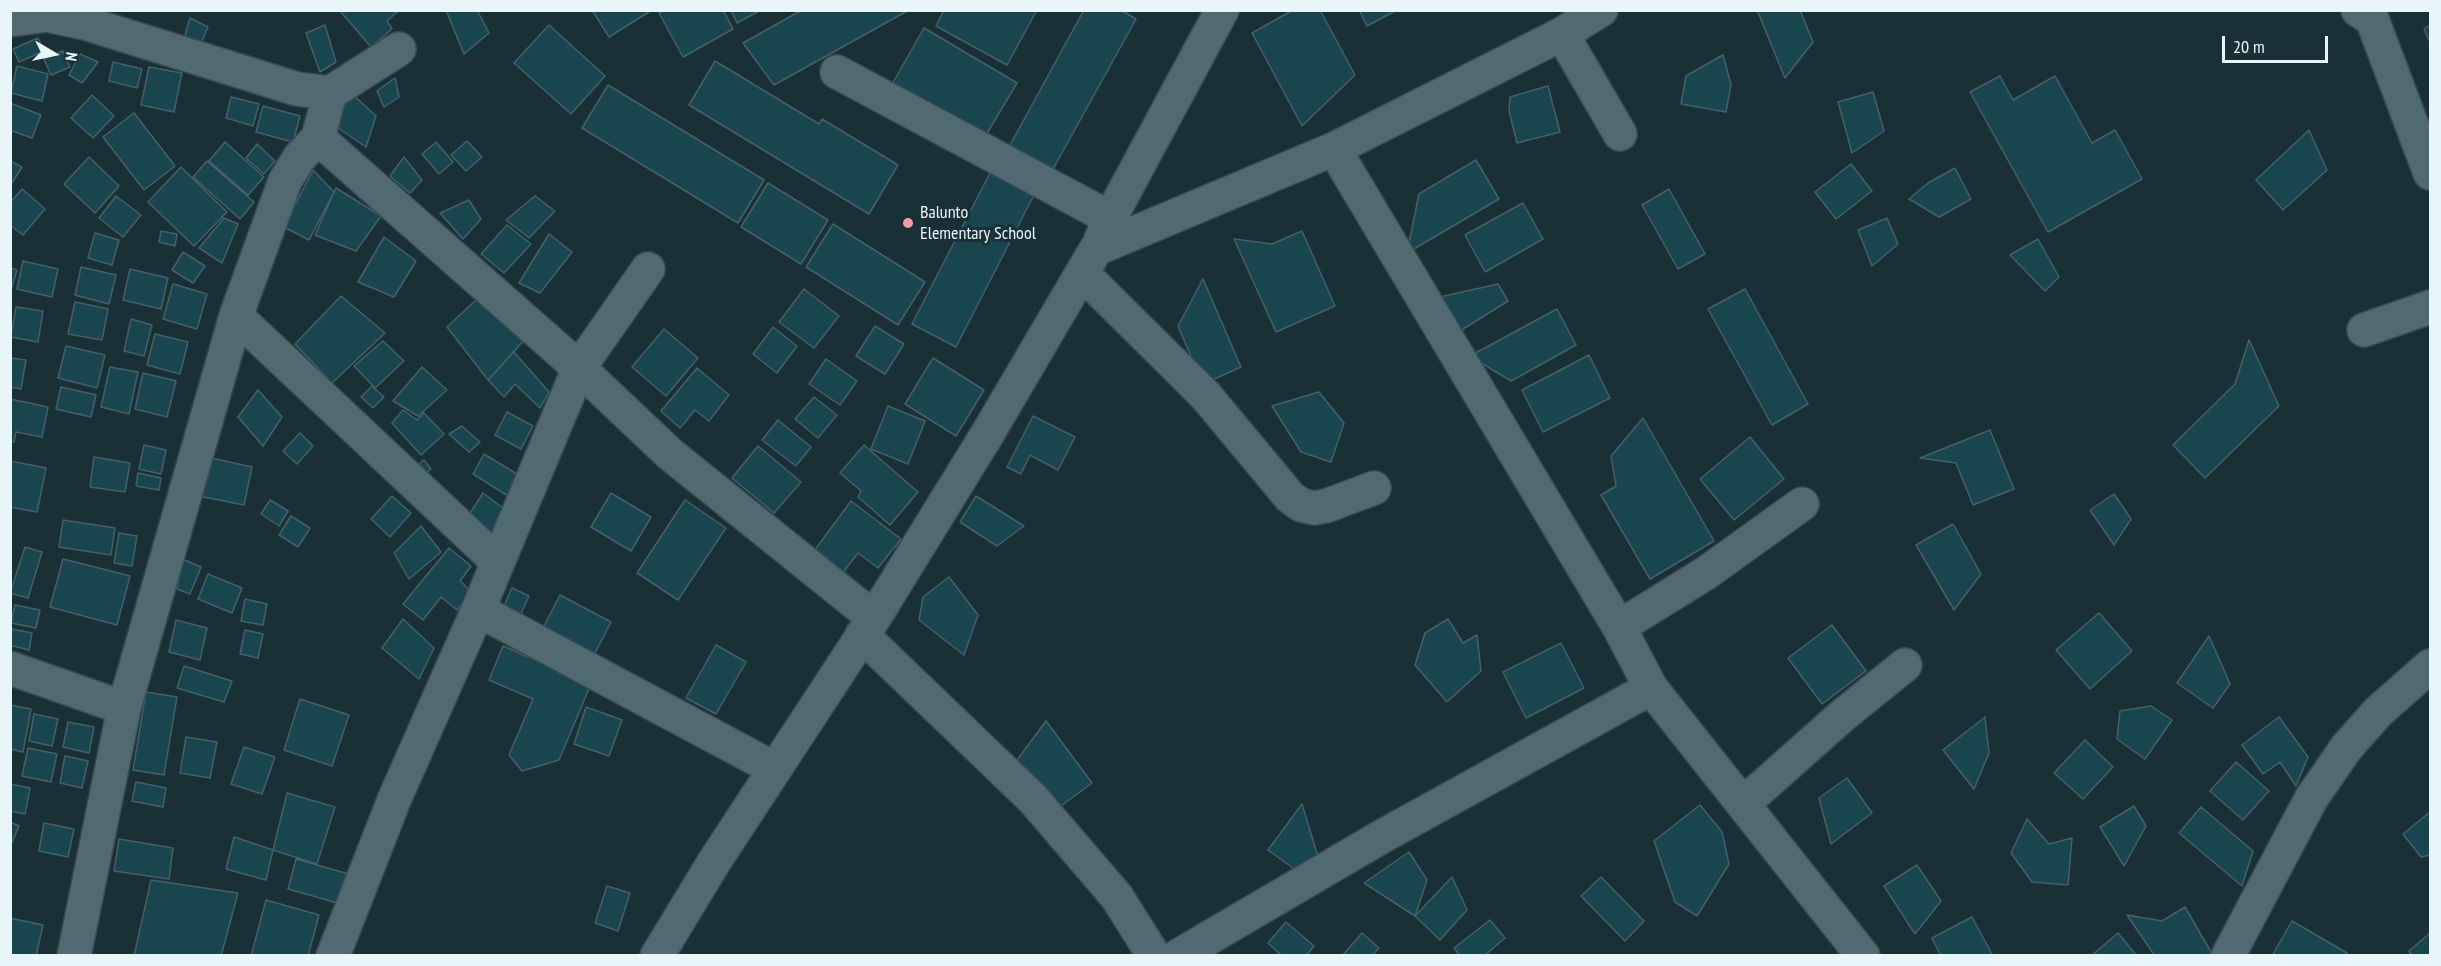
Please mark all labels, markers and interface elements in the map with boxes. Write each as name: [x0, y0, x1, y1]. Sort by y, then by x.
north arrow: [24, 24, 84, 84]
scale bar: [2225, 24, 2332, 62]
text: 20 m: [2233, 35, 2265, 58]
text: N: [61, 51, 82, 63]
place label: Balunto Elementary School: [920, 202, 1036, 244]
marker: Balunto Elementary School: [901, 216, 915, 230]

